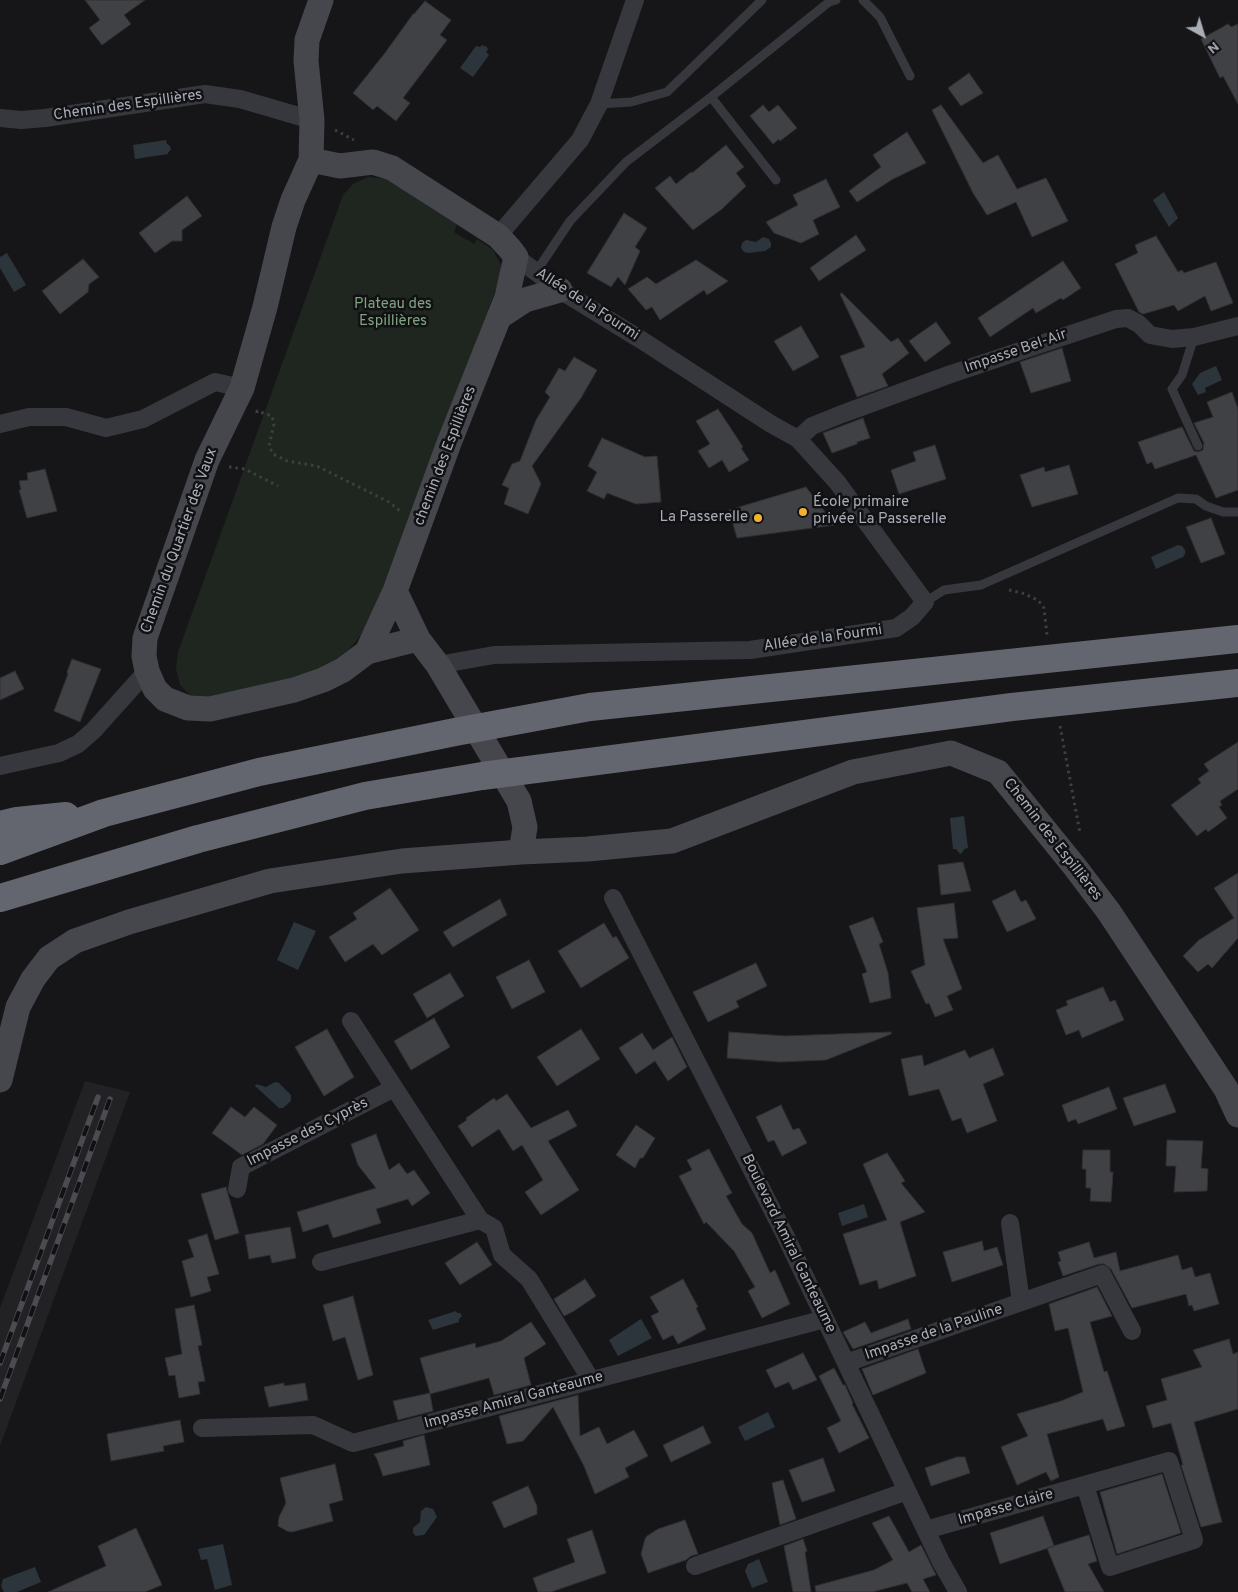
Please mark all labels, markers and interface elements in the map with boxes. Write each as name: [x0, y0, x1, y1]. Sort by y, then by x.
north arrow: [1178, 10, 1228, 60]
text: N: [1203, 37, 1222, 57]
street label: Chemin des Espillières: [52, 87, 204, 125]
street label: Allée de la Fourmi: [532, 265, 642, 345]
park label: Plateau des Espillières: [354, 296, 432, 331]
street label: Impasse Bel-Air: [963, 326, 1069, 378]
street label: chemin des Espillières: [411, 384, 481, 528]
street label: Chemin du Quartier des Vaux: [138, 446, 222, 636]
place label: École primaire privée La Passerelle: [813, 494, 947, 529]
marker: École primaire privée La Passerelle: [797, 506, 809, 518]
place label: La Passerelle: [660, 509, 748, 527]
marker: La Passerelle: [752, 512, 764, 524]
street label: Allée de la Fourmi: [763, 622, 883, 656]
street label: Chemin des Espillières: [999, 775, 1105, 905]
street label: Impasse des Cyprès: [245, 1095, 371, 1171]
street label: Boulevard Amiral Ganteaume: [737, 1152, 839, 1336]
street label: Impasse de la Pauline: [863, 1301, 1005, 1365]
street label: Impasse Amiral Ganteaume: [423, 1368, 605, 1434]
street label: Impasse Claire: [956, 1486, 1056, 1530]

